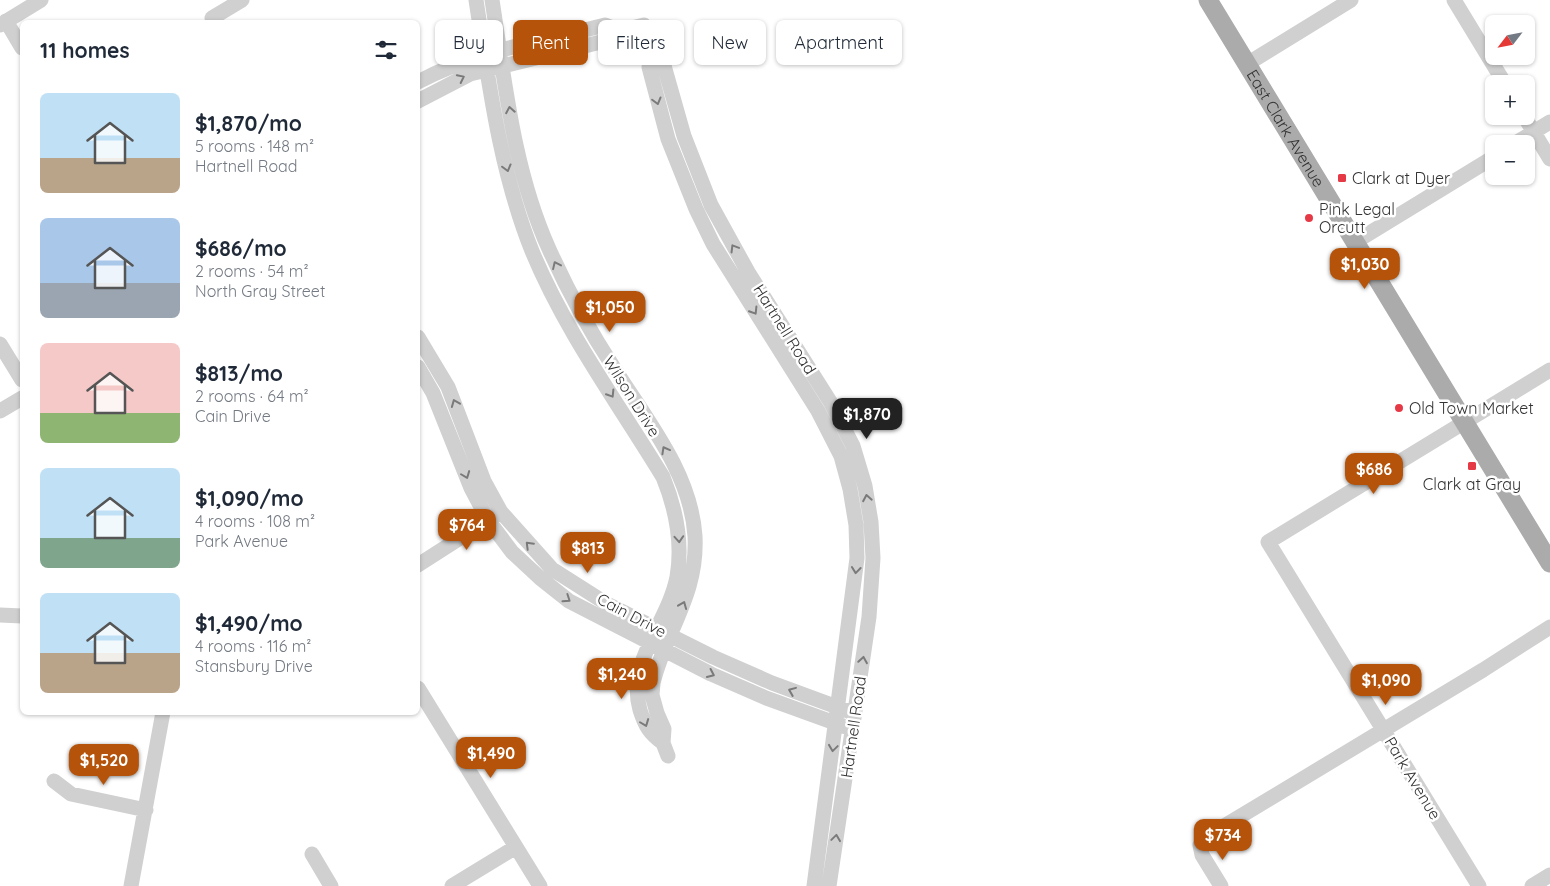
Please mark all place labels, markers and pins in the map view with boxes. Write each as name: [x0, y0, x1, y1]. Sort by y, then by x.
place label: Clark at Dyer: [1352, 168, 1450, 188]
marker: Clark at Dyer: [1336, 172, 1348, 184]
place label: Pink Legal Orcutt: [1319, 199, 1395, 237]
marker: Pink Legal Orcutt: [1303, 212, 1315, 224]
pin: $1,030: [1324, 248, 1406, 290]
pin: $1,050: [569, 290, 651, 333]
pin: $1,870: [826, 398, 908, 440]
place label: Old Town Market: [1409, 398, 1534, 418]
marker: Old Town Market: [1393, 402, 1405, 414]
pin: $686: [1344, 452, 1404, 495]
marker: Clark at Gray: [1466, 460, 1478, 472]
place label: Clark at Gray: [1423, 474, 1521, 494]
pin: $764: [437, 508, 497, 551]
pin: $813: [558, 532, 618, 574]
pin: $1,240: [581, 658, 663, 700]
pin: $1,090: [1345, 664, 1427, 706]
pin: $1,490: [450, 736, 532, 779]
pin: $1,520: [63, 744, 145, 786]
pin: $734: [1193, 818, 1253, 861]

